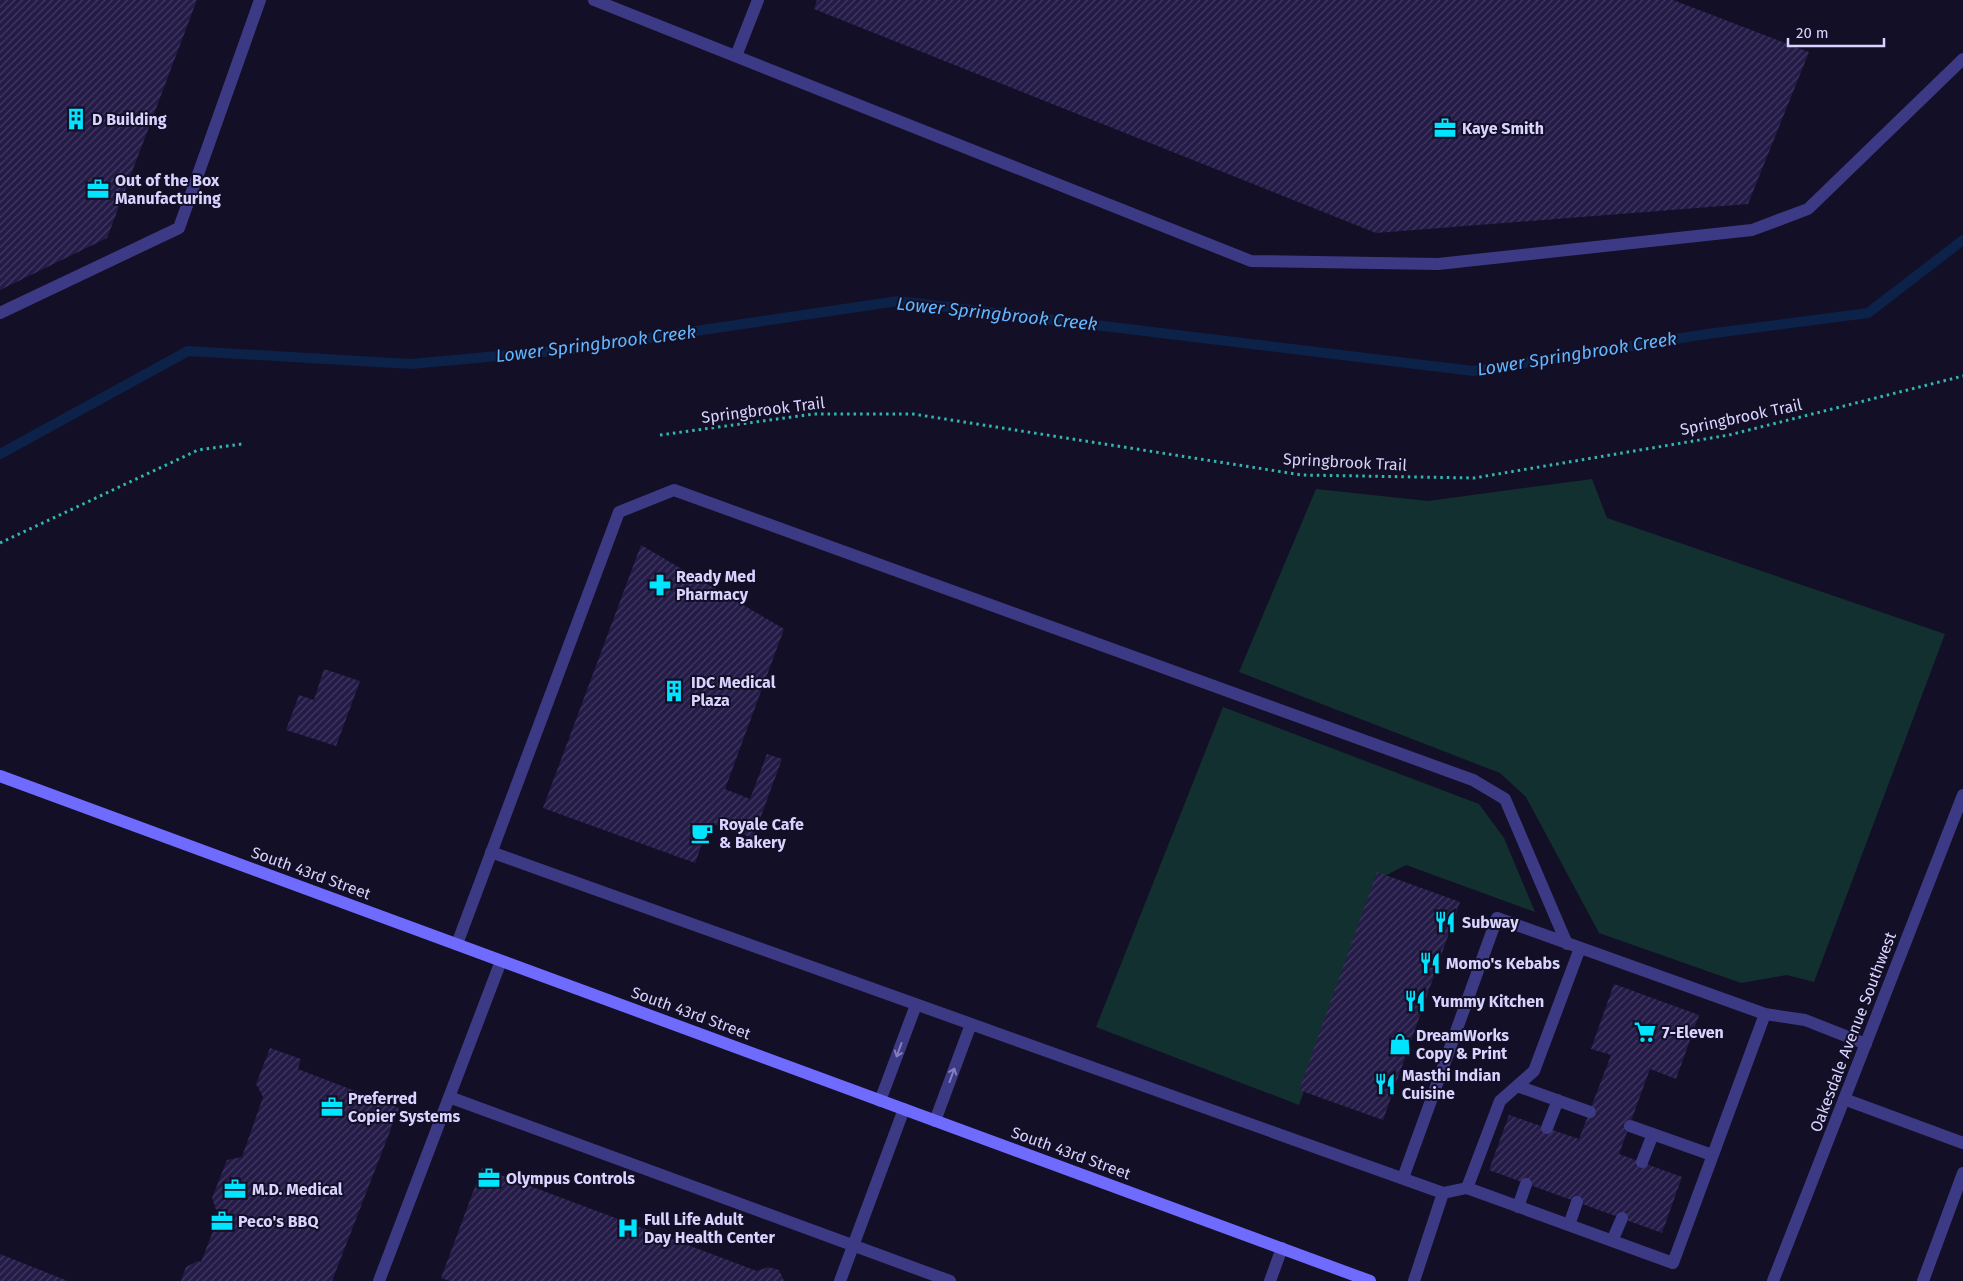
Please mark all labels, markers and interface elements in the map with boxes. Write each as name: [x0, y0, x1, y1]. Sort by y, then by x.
scale bar: [1788, 15, 1884, 47]
text: 20 m: [1796, 24, 1829, 42]
building icon: D Building: [63, 106, 89, 132]
place label: D Building: [92, 110, 167, 129]
office icon: Kaye Smith: [1432, 115, 1458, 141]
place label: Kaye Smith: [1462, 119, 1544, 138]
place label: Out of the Box Manufacturing: [115, 171, 221, 208]
office icon: Out of the Box Manufacturing: [85, 176, 111, 202]
water label: Lower Springbrook Creek: [896, 293, 1099, 336]
water label: Lower Springbrook Creek: [495, 321, 698, 367]
water label: Lower Springbrook Creek: [1476, 327, 1679, 381]
street label: Springbrook Trail: [700, 393, 826, 427]
street label: Springbrook Trail: [1678, 395, 1804, 439]
street label: Springbrook Trail: [1282, 449, 1408, 475]
place label: Ready Med Pharmacy: [676, 567, 756, 604]
pharmacy icon: Ready Med Pharmacy: [647, 572, 673, 598]
place label: IDC Medical Plaza: [691, 673, 776, 710]
building icon: IDC Medical Plaza: [661, 678, 687, 704]
place label: Royale Cafe & Bakery: [719, 815, 804, 852]
cafe icon: Royale Cafe & Bakery: [689, 820, 715, 846]
street label: South 43rd Street: [249, 843, 374, 904]
restaurant icon: Subway: [1432, 909, 1458, 935]
place label: Subway: [1462, 913, 1519, 932]
street label: Oakesdale Avenue Southwest: [1806, 929, 1900, 1135]
restaurant icon: Momo's Kebabs: [1417, 950, 1443, 976]
place label: Momo's Kebabs: [1446, 954, 1560, 973]
street label: South 43rd Street: [629, 983, 754, 1044]
restaurant icon: Yummy Kitchen: [1402, 988, 1428, 1014]
place label: Yummy Kitchen: [1431, 992, 1544, 1011]
supermarket icon: 7-Eleven: [1632, 1019, 1658, 1045]
place label: 7-Eleven: [1662, 1023, 1724, 1042]
place label: DreamWorks Copy & Print: [1416, 1026, 1509, 1063]
shop icon: DreamWorks Copy & Print: [1387, 1031, 1413, 1057]
one-way arrow: [894, 1042, 903, 1057]
place label: Masthi Indian Cuisine: [1402, 1066, 1501, 1103]
one-way arrow: [948, 1068, 957, 1083]
restaurant icon: Masthi Indian Cuisine: [1372, 1071, 1398, 1097]
place label: Preferred Copier Systems: [348, 1089, 460, 1126]
office icon: Preferred Copier Systems: [319, 1094, 345, 1120]
street label: South 43rd Street: [1009, 1123, 1134, 1184]
office icon: Olympus Controls: [476, 1165, 502, 1191]
place label: Olympus Controls: [506, 1169, 635, 1188]
office icon: M.D. Medical: [222, 1176, 248, 1202]
place label: M.D. Medical: [252, 1180, 343, 1199]
office icon: Peco's BBQ: [209, 1208, 235, 1234]
place label: Full Life Adult Day Health Center: [644, 1210, 775, 1247]
place label: Peco's BBQ: [238, 1212, 319, 1231]
hospital icon: Full Life Adult Day Health Center: [615, 1215, 641, 1241]

